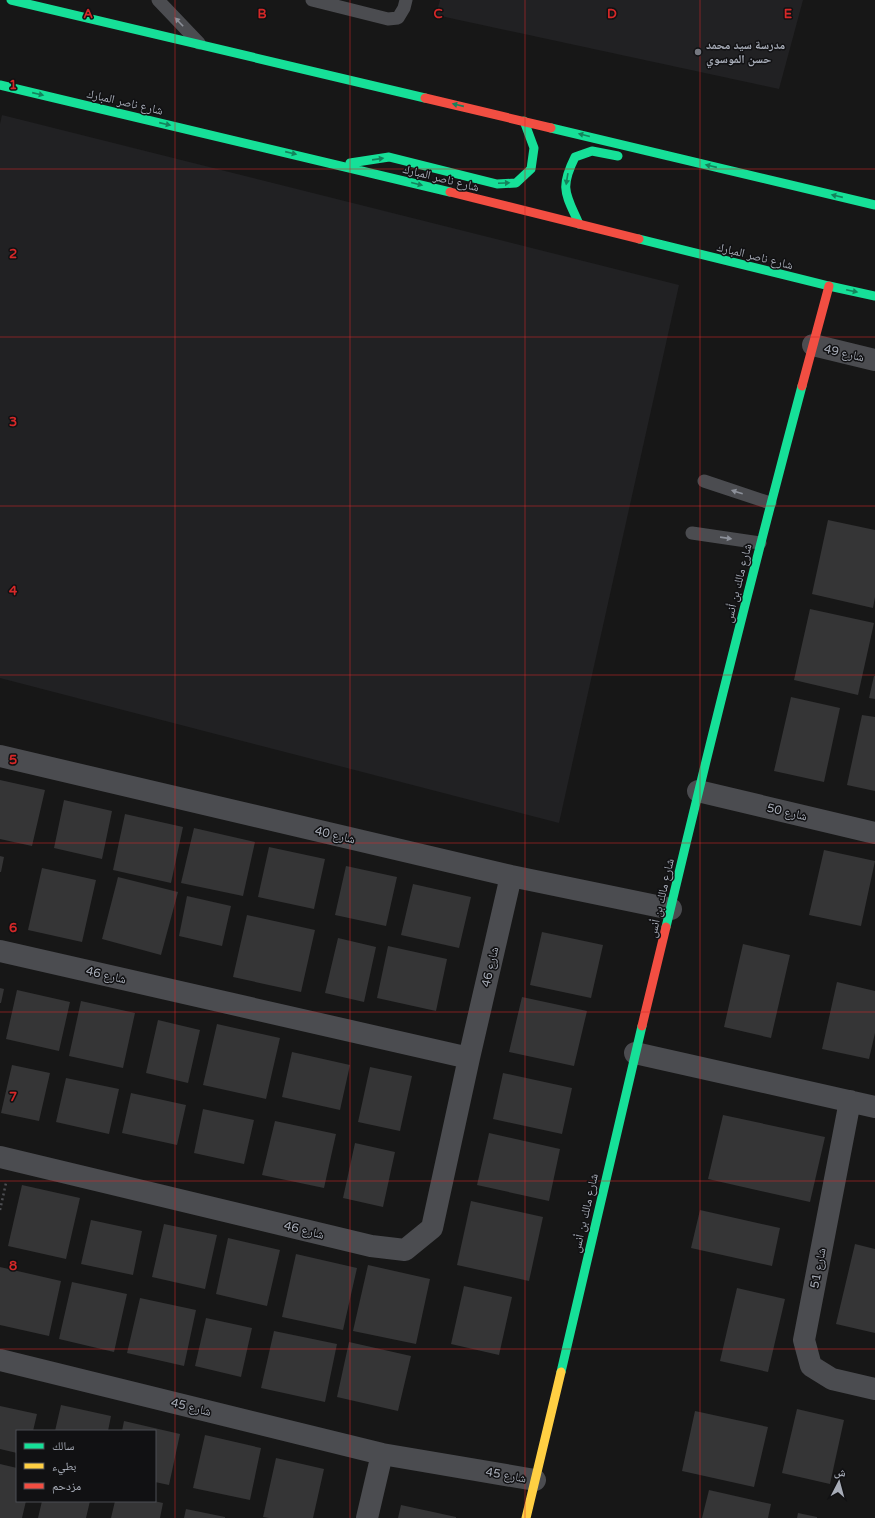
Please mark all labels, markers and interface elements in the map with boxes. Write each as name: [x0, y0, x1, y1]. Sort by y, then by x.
text: A: [83, 6, 93, 22]
text: B: [257, 6, 267, 22]
text: C: [433, 6, 443, 22]
text: D: [607, 6, 617, 22]
text: E: [784, 6, 792, 22]
one-way arrow: [174, 17, 184, 27]
place label: مدرسة سيد محمد حسن الموسوي: [706, 38, 785, 69]
marker: مدرسة سيد محمد حسن الموسوي: [693, 47, 703, 57]
text: 1: [9, 77, 17, 93]
street label: شارع ناصر المبارك: [85, 86, 165, 119]
one-way arrow: [32, 92, 44, 98]
one-way arrow: [452, 102, 464, 108]
one-way arrow: [158, 121, 171, 127]
one-way arrow: [578, 132, 590, 138]
one-way arrow: [285, 151, 297, 157]
one-way arrow: [372, 156, 384, 162]
street label: شارع ناصر المبارك: [401, 162, 481, 195]
one-way arrow: [704, 162, 717, 168]
one-way arrow: [564, 173, 570, 185]
one-way arrow: [498, 180, 510, 187]
one-way arrow: [412, 181, 424, 187]
one-way arrow: [831, 192, 843, 198]
street label: شارع ناصر المبارك: [715, 240, 795, 273]
text: 2: [9, 246, 17, 262]
one-way arrow: [846, 289, 858, 295]
street label: شارع 49: [822, 342, 866, 365]
text: 3: [9, 414, 17, 430]
one-way arrow: [731, 489, 743, 495]
one-way arrow: [720, 535, 732, 541]
street label: شارع مالك بن أنس: [721, 542, 756, 624]
text: 4: [9, 583, 18, 599]
text: 5: [9, 752, 17, 768]
street label: شارع 50: [765, 801, 809, 824]
street label: شارع 40: [313, 824, 357, 847]
street label: شارع مالك بن أنس: [645, 857, 678, 939]
text: 6: [9, 920, 17, 936]
street label: شارع 46: [479, 945, 502, 989]
street label: شارع 46: [84, 964, 128, 987]
text: 7: [9, 1089, 17, 1105]
street label: شارع مالك بن أنس: [569, 1172, 602, 1254]
street label: شارع 46: [282, 1218, 326, 1243]
street label: شارع 51: [807, 1246, 830, 1290]
text: 8: [9, 1258, 17, 1274]
street label: شارع 45: [169, 1395, 213, 1420]
legend: [16, 1430, 156, 1502]
text: سالك: [52, 1439, 74, 1453]
text: بطيء: [52, 1459, 76, 1476]
north arrow: [819, 1462, 859, 1502]
street label: شارع 45: [484, 1465, 528, 1486]
text: ش: [833, 1465, 847, 1481]
text: مزدحم: [52, 1479, 81, 1494]

